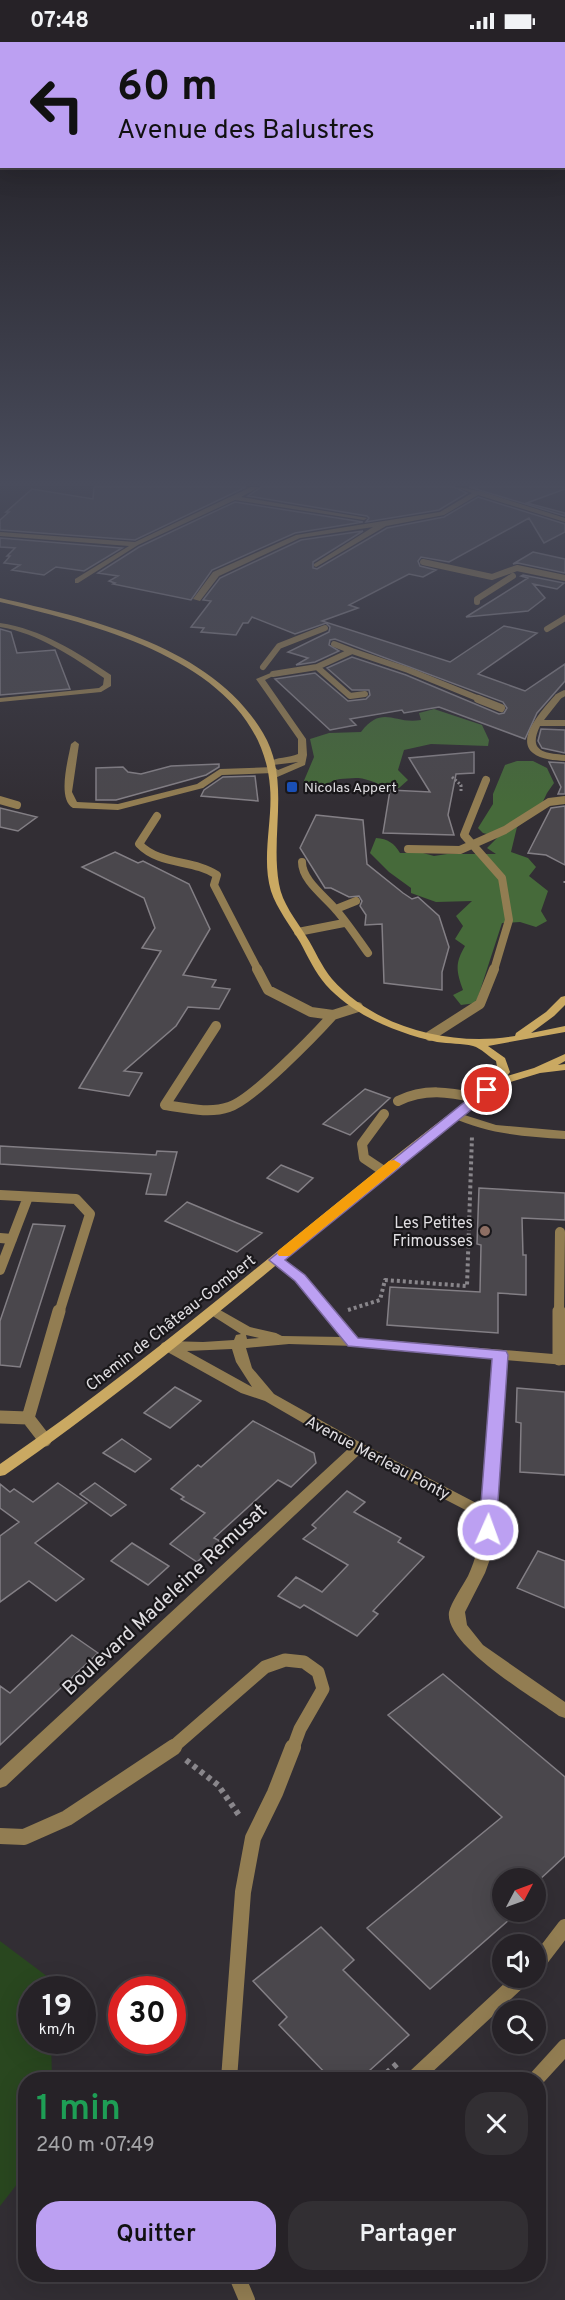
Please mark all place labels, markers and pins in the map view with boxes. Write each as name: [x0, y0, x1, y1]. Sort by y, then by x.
marker: Nicolas Appert: [285, 780, 299, 794]
place label: Nicolas Appert: [304, 780, 397, 797]
pin: [461, 1064, 512, 1115]
place label: Les Petites Frimousses: [392, 1214, 473, 1252]
marker: Les Petites Frimousses: [478, 1224, 492, 1238]

